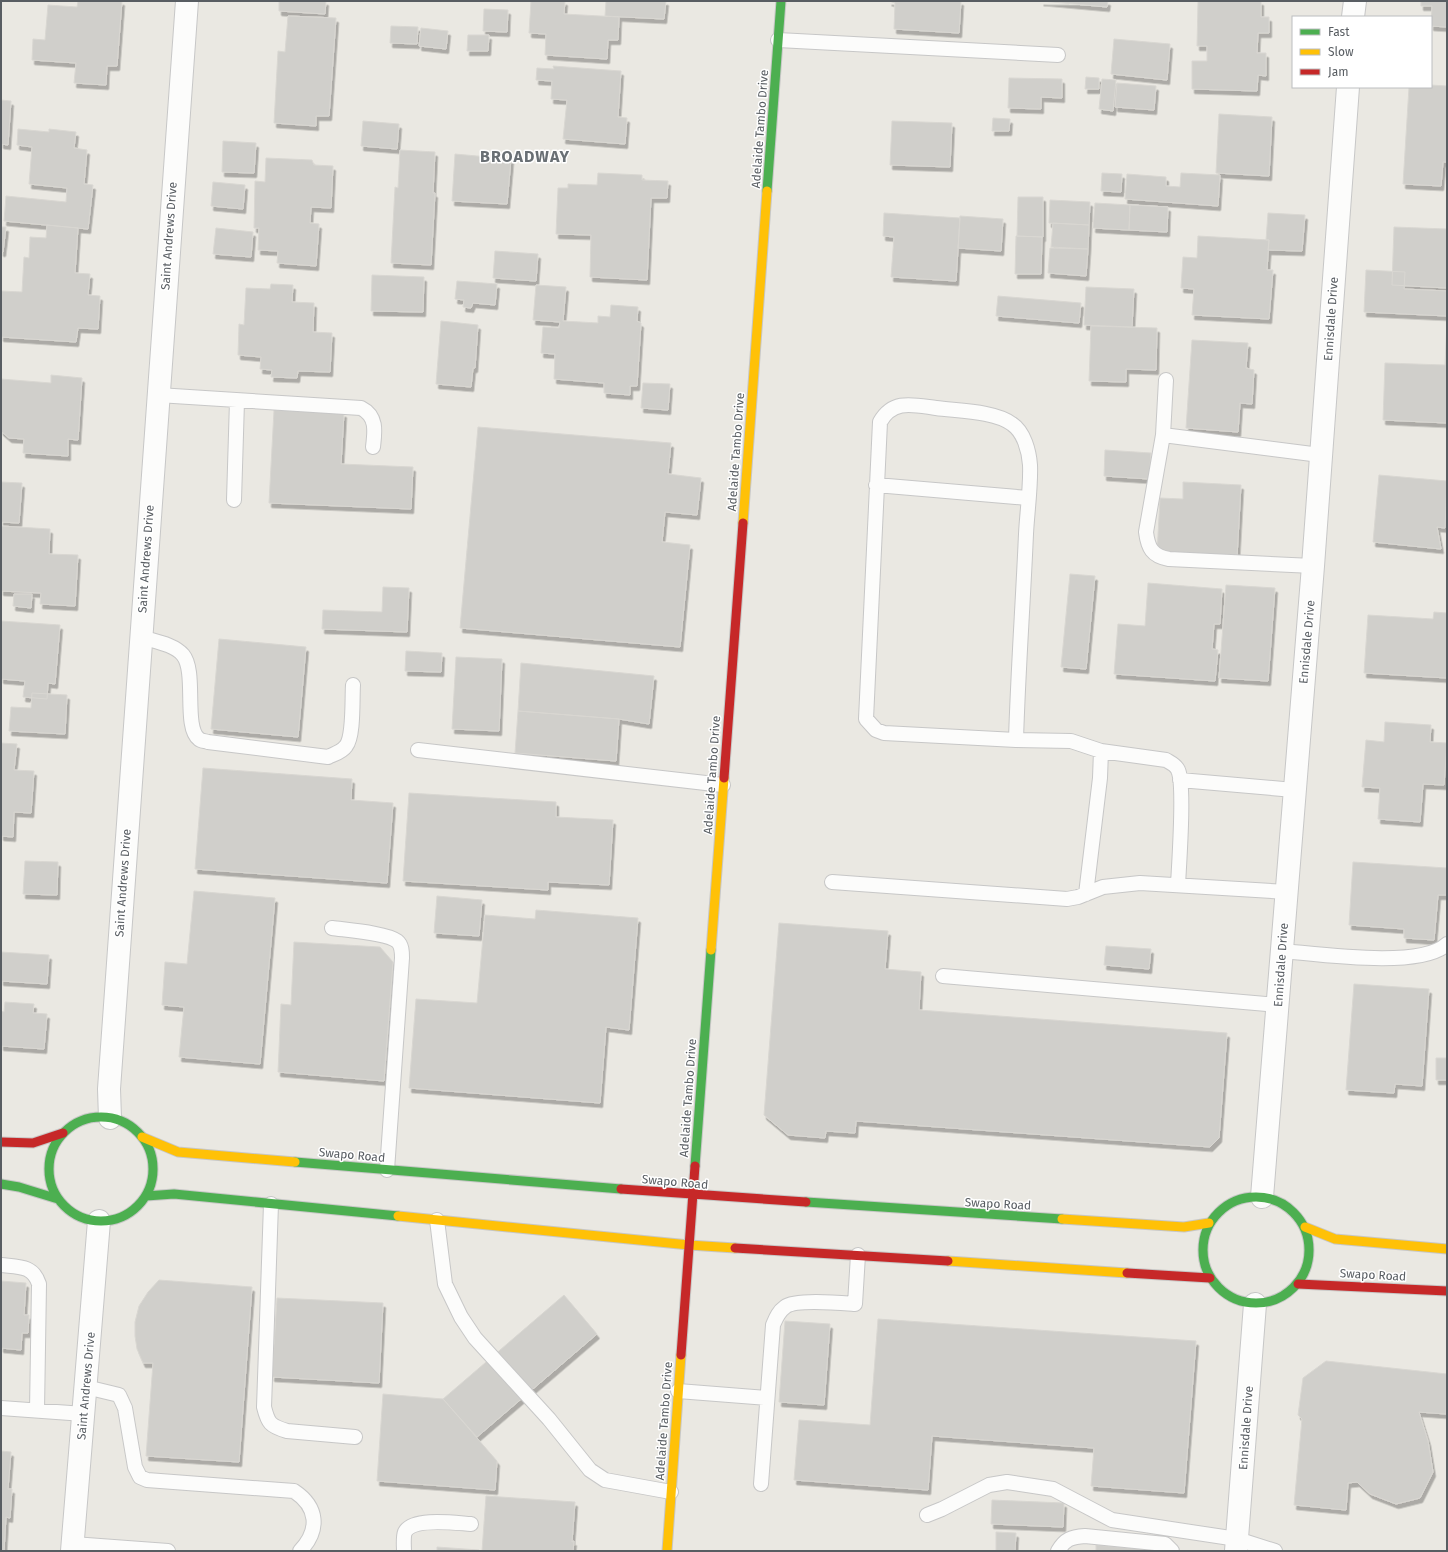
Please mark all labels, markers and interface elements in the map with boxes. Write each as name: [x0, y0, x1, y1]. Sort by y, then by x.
legend: [1292, 16, 1432, 88]
text: Fast: [1328, 25, 1350, 39]
text: Slow: [1328, 45, 1354, 59]
text: Jam: [1328, 65, 1348, 79]
street label: Adelaide Tambo Drive: [749, 69, 771, 189]
district label: BROADWAY: [480, 147, 570, 166]
street label: Saint Andrews Drive: [158, 181, 180, 291]
street label: Ennisdale Drive: [1321, 276, 1341, 362]
street label: Adelaide Tambo Drive: [725, 392, 747, 512]
street label: Saint Andrews Drive: [135, 504, 157, 614]
street label: Ennisdale Drive: [1296, 599, 1318, 685]
street label: Adelaide Tambo Drive: [701, 715, 723, 835]
street label: Saint Andrews Drive: [112, 828, 134, 938]
street label: Ennisdale Drive: [1271, 922, 1291, 1008]
street label: Adelaide Tambo Drive: [677, 1038, 699, 1158]
street label: Swapo Road: [318, 1145, 386, 1165]
street label: Swapo Road: [641, 1172, 709, 1192]
street label: Swapo Road: [964, 1195, 1032, 1213]
street label: Swapo Road: [1339, 1266, 1407, 1284]
street label: Saint Andrews Drive: [74, 1331, 98, 1441]
street label: Adelaide Tambo Drive: [653, 1361, 675, 1481]
street label: Ennisdale Drive: [1236, 1385, 1256, 1471]

